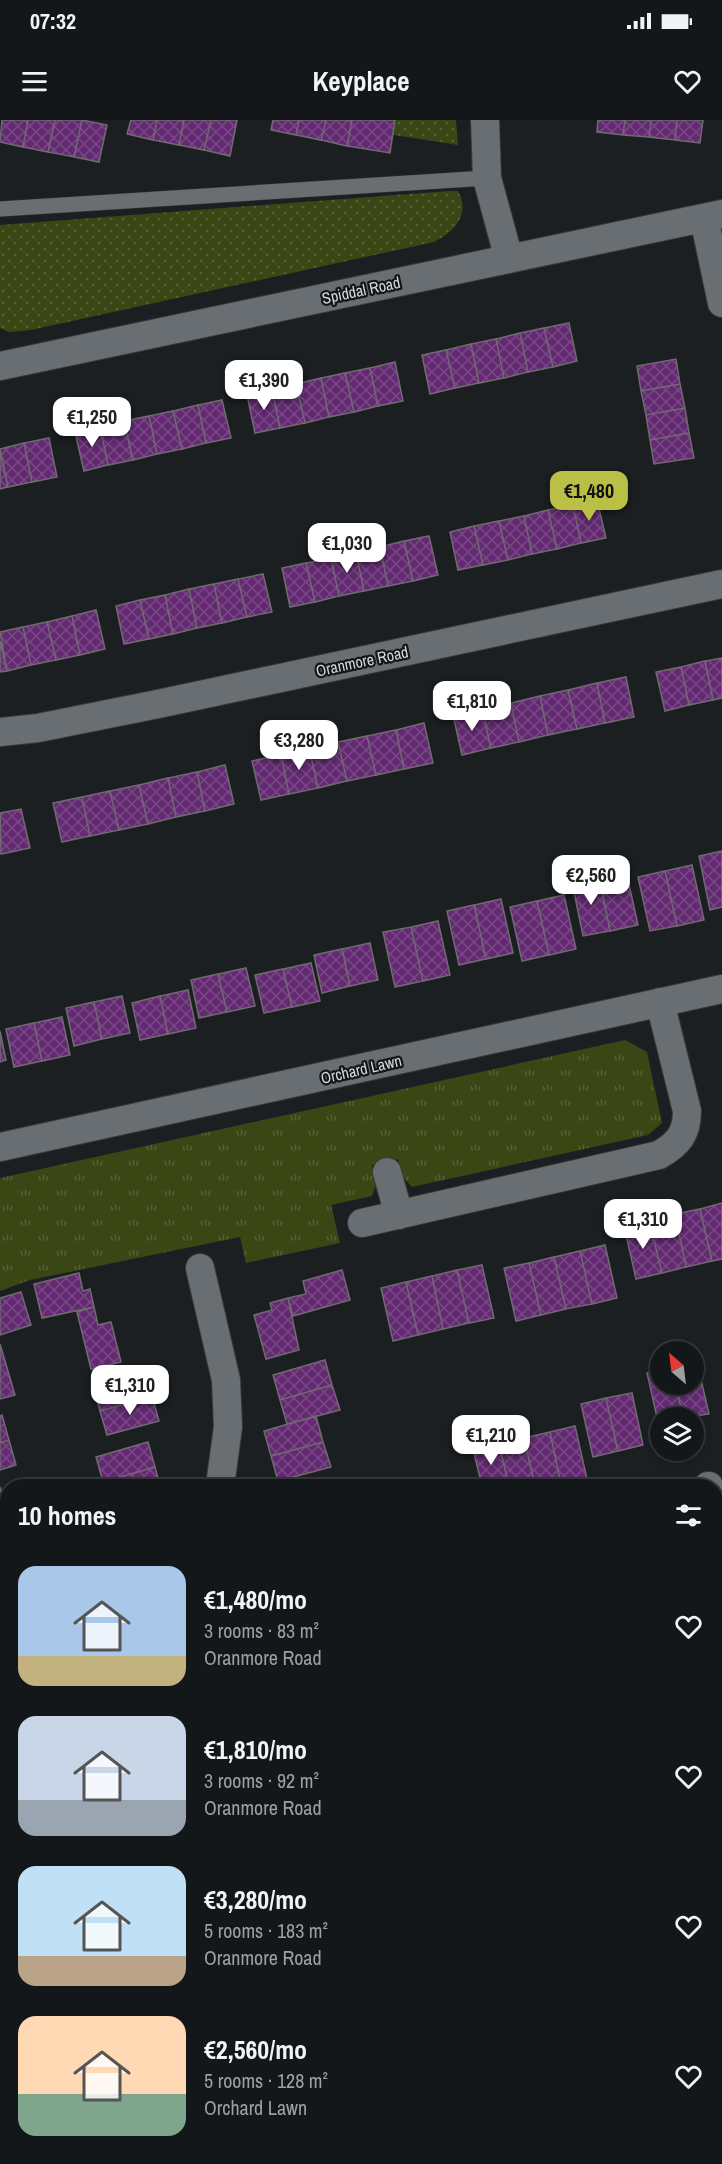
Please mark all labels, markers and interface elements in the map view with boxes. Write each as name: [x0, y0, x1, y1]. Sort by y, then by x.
text: 07:32: [30, 6, 76, 36]
text: Keyplace: [312, 63, 410, 99]
icon: menu: [18, 65, 51, 98]
icon: heart: [671, 65, 704, 98]
street label: Spiddal Road: [320, 271, 402, 309]
pin: €1,390: [215, 360, 313, 411]
text: €1,390: [239, 366, 289, 393]
pin: €1,250: [43, 397, 141, 448]
text: €1,250: [67, 403, 117, 430]
pin: €1,480: [540, 471, 638, 522]
text: €1,480: [564, 477, 614, 504]
pin: €1,030: [298, 523, 396, 574]
text: €1,030: [322, 529, 372, 556]
street label: Oranmore Road: [314, 640, 410, 682]
pin: €1,810: [423, 681, 521, 732]
text: €1,810: [447, 687, 497, 714]
pin: €3,280: [250, 720, 348, 771]
text: €3,280: [274, 726, 324, 753]
pin: €2,560: [542, 855, 640, 906]
text: €2,560: [566, 861, 616, 888]
street label: Orchard Lawn: [318, 1049, 404, 1089]
pin: €1,310: [594, 1199, 692, 1250]
text: €1,310: [618, 1205, 668, 1232]
north arrow: [650, 1341, 704, 1395]
map controls: [650, 1341, 704, 1461]
pin: €1,310: [81, 1365, 179, 1416]
text: €1,310: [105, 1371, 155, 1398]
button: layers: [650, 1407, 704, 1461]
pin: €1,210: [442, 1415, 540, 1466]
text: €1,210: [466, 1421, 516, 1448]
text: 10 homes: [18, 1498, 116, 1533]
icon: filters: [672, 1499, 705, 1532]
text: €1,480/mo: [204, 1582, 307, 1617]
icon: home: [66, 1590, 138, 1662]
icon: heart: [672, 1610, 705, 1643]
text: 3 rooms · 83 m²: [204, 1617, 319, 1644]
text: Oranmore Road: [204, 1644, 322, 1671]
text: €1,810/mo: [204, 1732, 307, 1767]
icon: home: [66, 1740, 138, 1812]
icon: heart: [672, 1760, 705, 1793]
text: 3 rooms · 92 m²: [204, 1767, 319, 1794]
text: Oranmore Road: [204, 1794, 322, 1821]
text: €3,280/mo: [204, 1882, 307, 1917]
icon: home: [66, 1890, 138, 1962]
icon: heart: [672, 1910, 705, 1943]
text: 5 rooms · 183 m²: [204, 1917, 328, 1944]
text: Oranmore Road: [204, 1944, 322, 1971]
text: €2,560/mo: [204, 2032, 307, 2067]
icon: home: [66, 2040, 138, 2112]
icon: heart: [672, 2060, 705, 2093]
text: 5 rooms · 128 m²: [204, 2067, 328, 2094]
text: Orchard Lawn: [204, 2094, 307, 2121]

